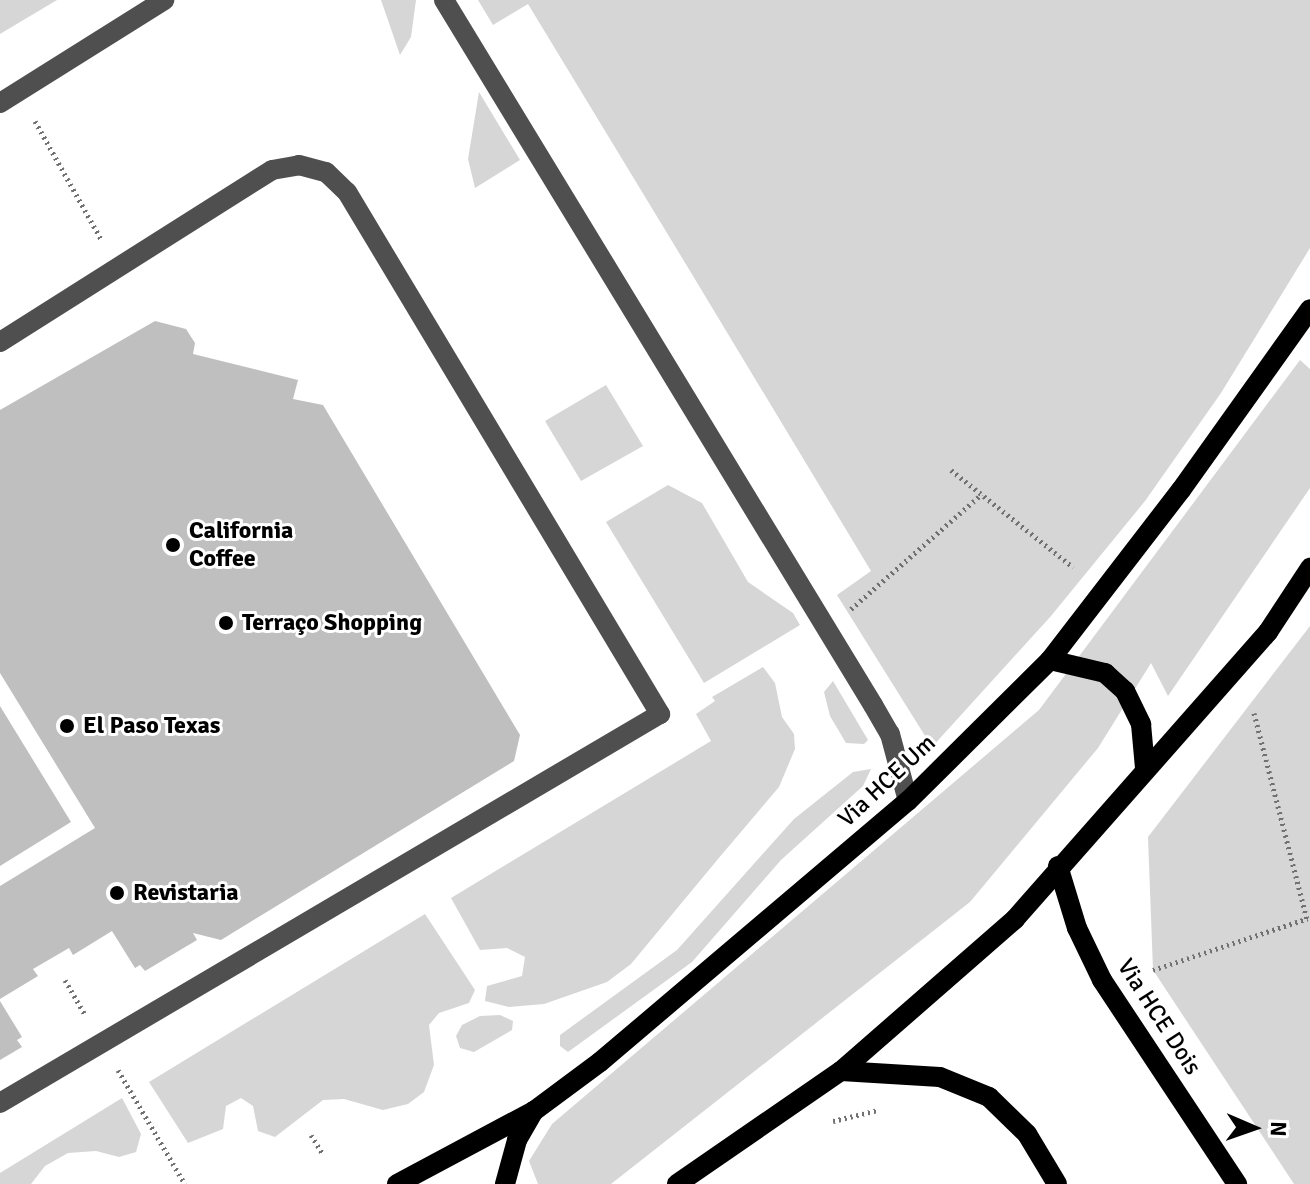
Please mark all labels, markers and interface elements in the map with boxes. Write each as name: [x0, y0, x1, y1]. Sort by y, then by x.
place label: California Coffee: [189, 517, 293, 573]
marker: California Coffee: [164, 536, 182, 554]
place label: Terraço Shopping: [242, 609, 422, 637]
marker: Terraço Shopping: [217, 614, 235, 632]
place label: El Paso Texas: [83, 712, 220, 740]
marker: El Paso Texas: [58, 717, 76, 735]
street label: Via HCE Um: [832, 729, 942, 833]
place label: Revistaria: [133, 879, 239, 907]
marker: Revistaria: [108, 884, 126, 902]
street label: Via HCE Dois: [1111, 954, 1207, 1080]
north arrow: [1214, 1088, 1294, 1168]
text: N: [1265, 1121, 1292, 1137]

